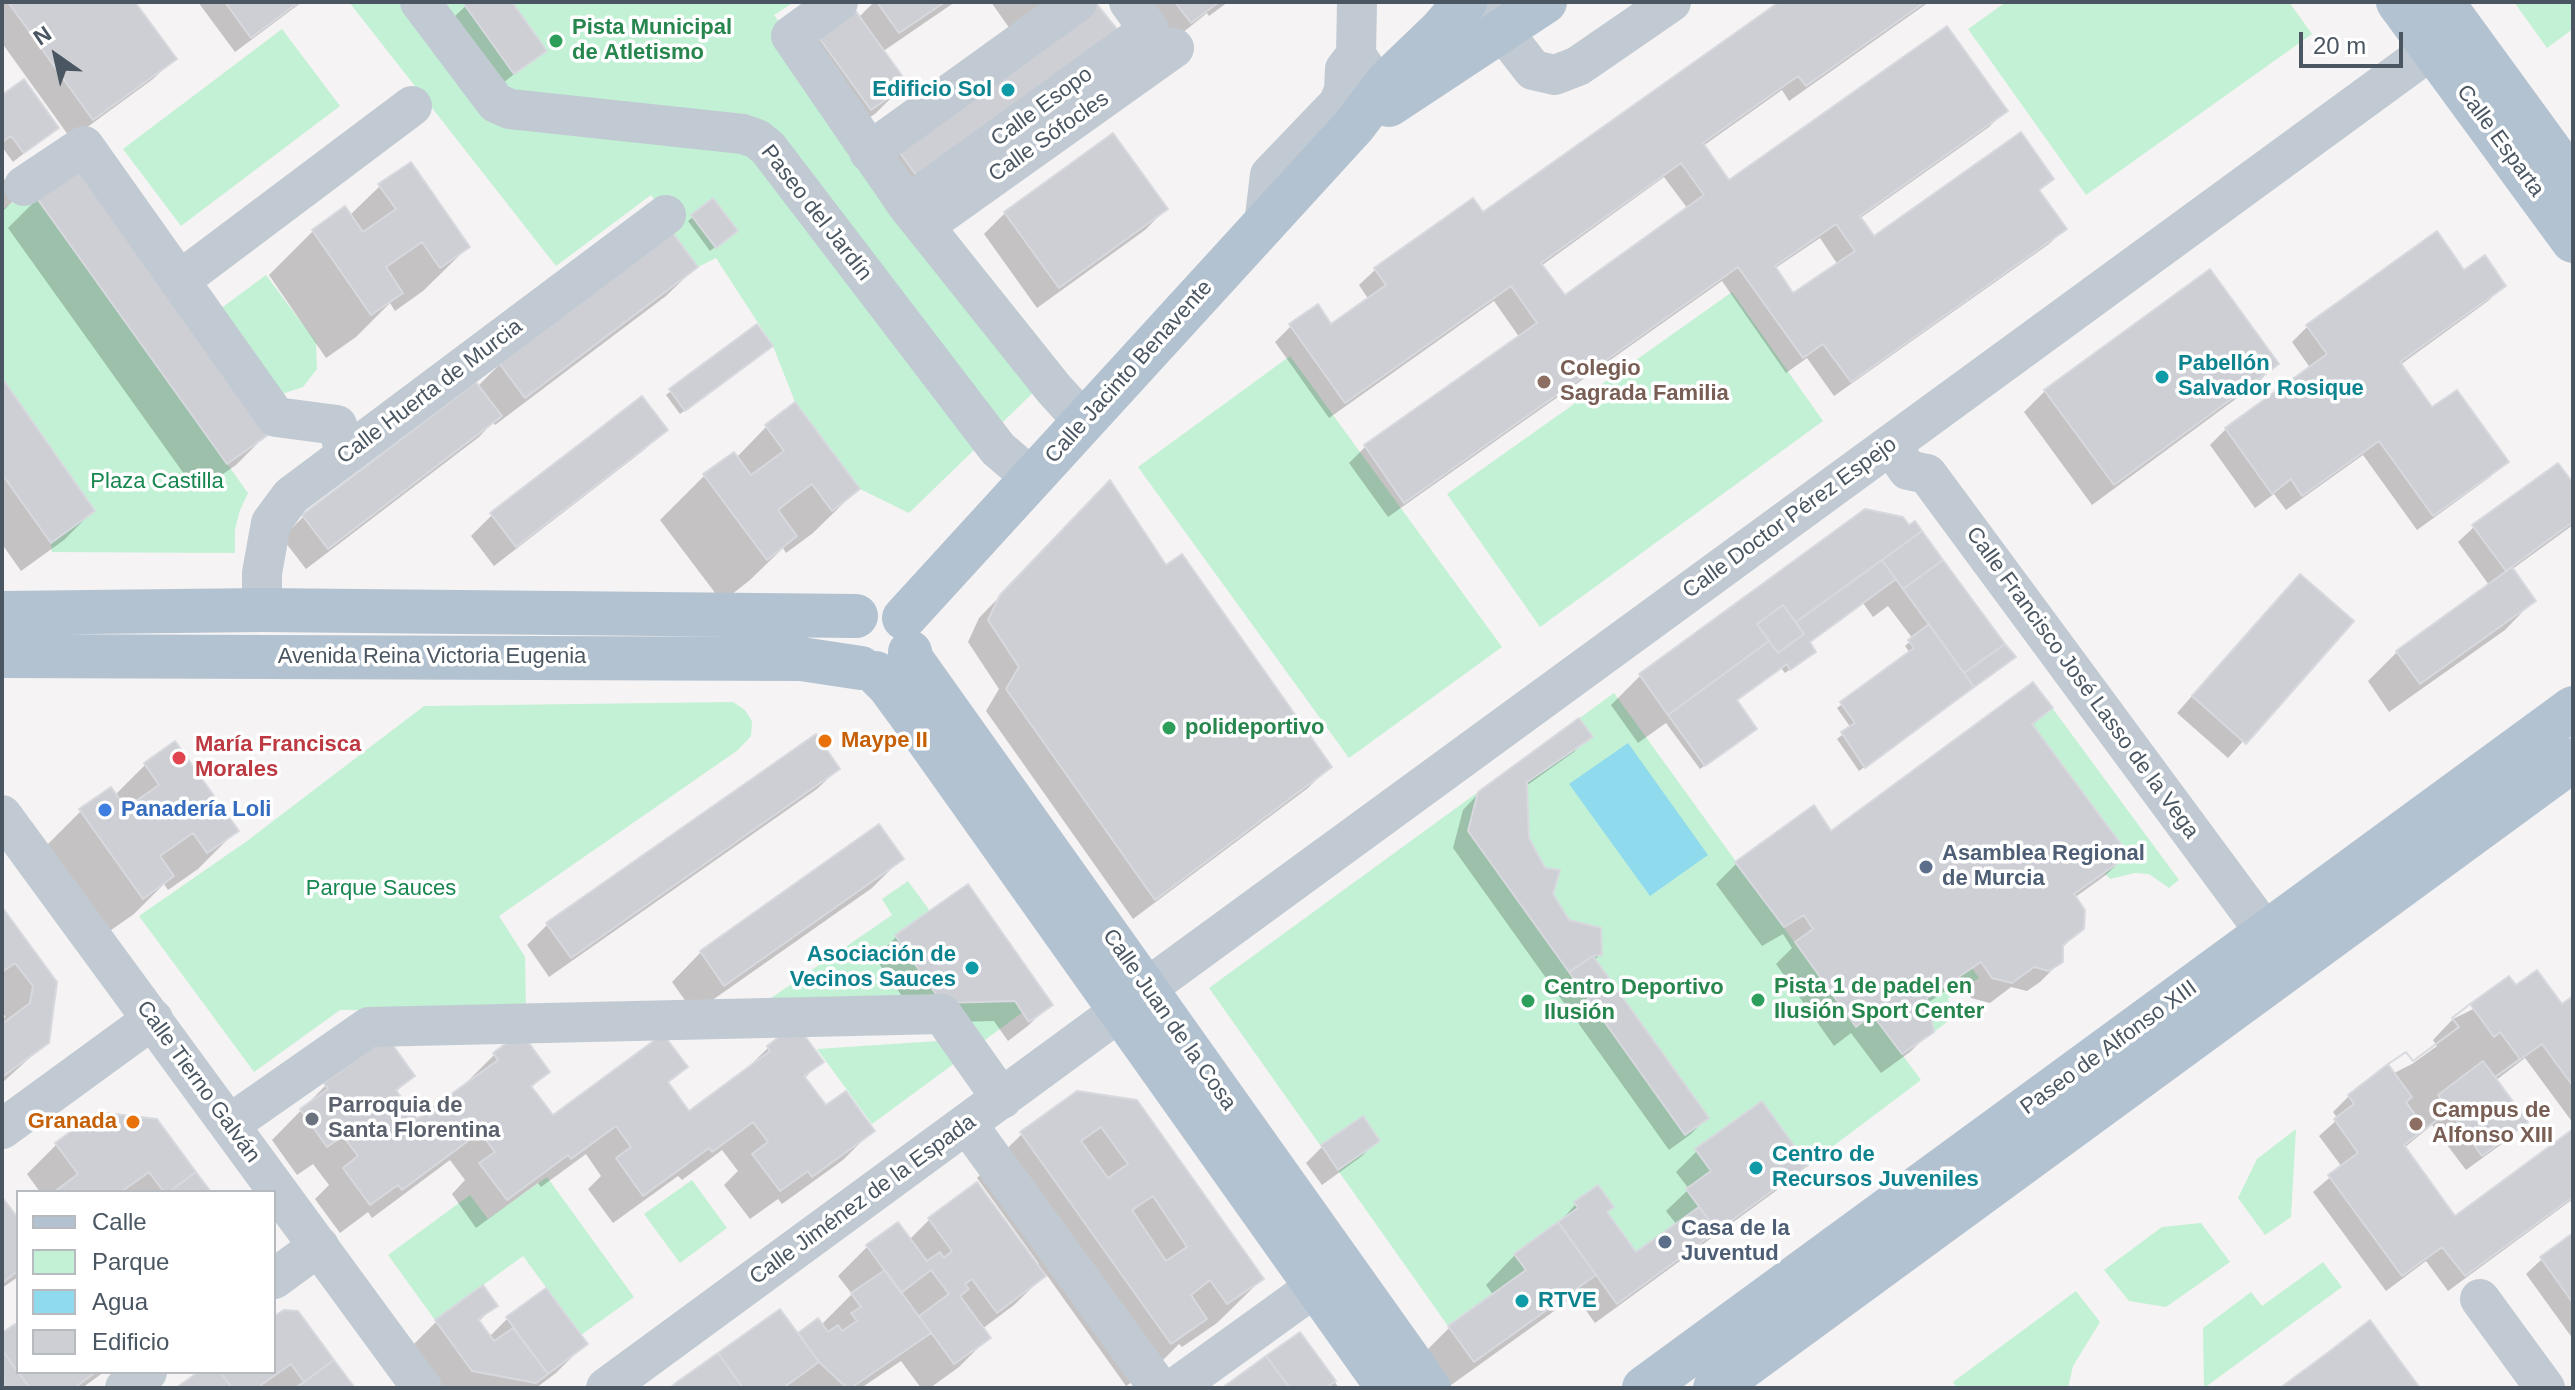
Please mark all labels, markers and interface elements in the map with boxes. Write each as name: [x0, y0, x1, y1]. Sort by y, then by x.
place label: Pista Municipal de Atletismo: [572, 15, 732, 66]
north arrow: [16, 16, 96, 96]
scale bar: [2303, 16, 2407, 66]
text: N: [29, 21, 56, 50]
marker: Pista Municipal de Atletismo: [547, 32, 565, 50]
text: 20 m: [2313, 32, 2366, 59]
street label: Calle Esopo: [986, 61, 1098, 153]
place label: Edificio Sol: [872, 77, 992, 103]
street label: Calle Esparta: [2451, 80, 2549, 202]
marker: Edificio Sol: [999, 81, 1017, 99]
street label: Calle Sófocles: [984, 86, 1114, 188]
street label: Paseo del Jardín: [755, 140, 877, 286]
street label: Calle Jacinto Benavente: [1040, 275, 1218, 469]
street label: Calle Huerta de Murcia: [332, 314, 528, 470]
place label: Pabellón Salvador Rosique: [2178, 351, 2364, 402]
place label: Colegio Sagrada Familia: [1560, 356, 1729, 408]
marker: Pabellón Salvador Rosique: [2153, 368, 2171, 386]
marker: Colegio Sagrada Familia: [1535, 373, 1553, 391]
street label: Calle Doctor Pérez Espejo: [1678, 431, 1902, 605]
park label: Plaza Castilla: [90, 469, 224, 495]
street label: Calle Francisco José Lasso de la Vega: [1960, 522, 2204, 844]
street label: Avenida Reina Victoria Eugenia: [278, 644, 586, 670]
place label: polideportivo: [1185, 715, 1324, 741]
marker: polideportivo: [1160, 719, 1178, 737]
place label: Maype II: [841, 728, 928, 754]
place label: María Francisca Morales: [195, 732, 361, 784]
marker: Maype II: [816, 732, 834, 750]
marker: María Francisca Morales: [170, 749, 188, 767]
place label: Panadería Loli: [121, 797, 271, 823]
marker: Panadería Loli: [96, 801, 114, 819]
place label: Asamblea Regional de Murcia: [1942, 841, 2145, 892]
marker: Asamblea Regional de Murcia: [1917, 858, 1935, 876]
park label: Parque Sauces: [306, 876, 456, 902]
street label: Calle Juan de la Cosa: [1096, 924, 1242, 1116]
place label: Asociación de Vecinos Sauces: [790, 942, 956, 994]
marker: Asociación de Vecinos Sauces: [963, 959, 981, 977]
place label: Pista 1 de padel en Ilusión Sport Center: [1774, 974, 1984, 1026]
place label: Centro Deportivo Ilusión: [1544, 975, 1724, 1026]
street label: Paseo de Alfonso XIII: [2016, 975, 2202, 1121]
marker: Pista 1 de padel en Ilusión Sport Center: [1749, 991, 1767, 1009]
marker: Centro Deportivo Ilusión: [1519, 992, 1537, 1010]
street label: Calle Tierno Galván: [130, 996, 266, 1168]
place label: Parroquia de Santa Florentina: [328, 1093, 500, 1144]
place label: Campus de Alfonso XIII: [2432, 1098, 2553, 1150]
place label: Granada: [28, 1109, 117, 1135]
street label: Calle Jiménez de la Espada: [745, 1109, 981, 1291]
marker: Parroquia de Santa Florentina: [303, 1110, 321, 1128]
marker: Granada: [124, 1113, 142, 1131]
marker: Campus de Alfonso XIII: [2407, 1115, 2425, 1133]
place label: Centro de Recursos Juveniles: [1772, 1142, 1979, 1194]
marker: Centro de Recursos Juveniles: [1747, 1159, 1765, 1177]
legend: [16, 1190, 276, 1374]
text: Calle: [92, 1208, 147, 1235]
place label: Casa de la Juventud: [1681, 1216, 1790, 1268]
marker: Casa de la Juventud: [1656, 1233, 1674, 1251]
text: Parque: [92, 1248, 169, 1275]
text: Agua: [92, 1288, 148, 1315]
place label: RTVE: [1538, 1288, 1597, 1314]
marker: RTVE: [1513, 1292, 1531, 1310]
text: Edificio: [92, 1328, 169, 1355]

